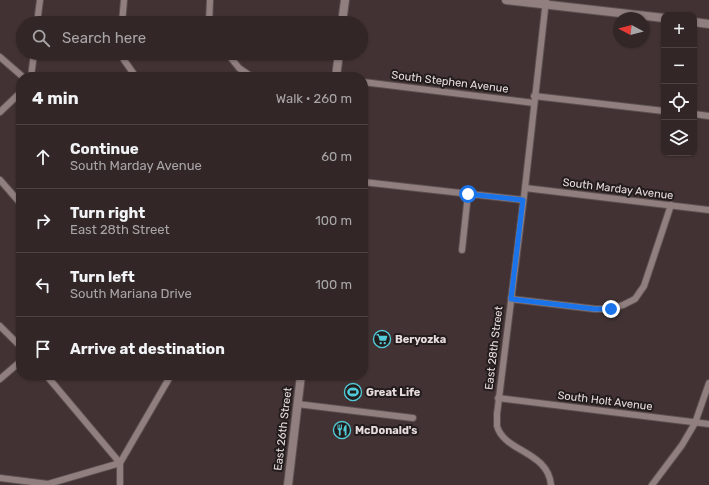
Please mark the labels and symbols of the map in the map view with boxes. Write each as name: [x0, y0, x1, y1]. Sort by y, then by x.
north arrow: [613, 12, 649, 48]
street label: South Stephen Avenue: [391, 68, 509, 96]
street label: South Marday Avenue: [562, 176, 674, 202]
route start: [459, 185, 477, 203]
route end: [602, 300, 620, 318]
street label: East 28th Street: [482, 305, 506, 391]
supermarket icon: Beryozka: [372, 329, 392, 349]
place label: Beryozka: [395, 333, 446, 346]
sports icon: Great Life: [343, 382, 363, 402]
street label: East 26th Street: [271, 386, 295, 471]
place label: Great Life: [366, 386, 421, 399]
street label: South Holt Avenue: [557, 389, 653, 413]
restaurant icon: McDonald's: [332, 420, 352, 440]
place label: McDonald's: [355, 424, 417, 437]

